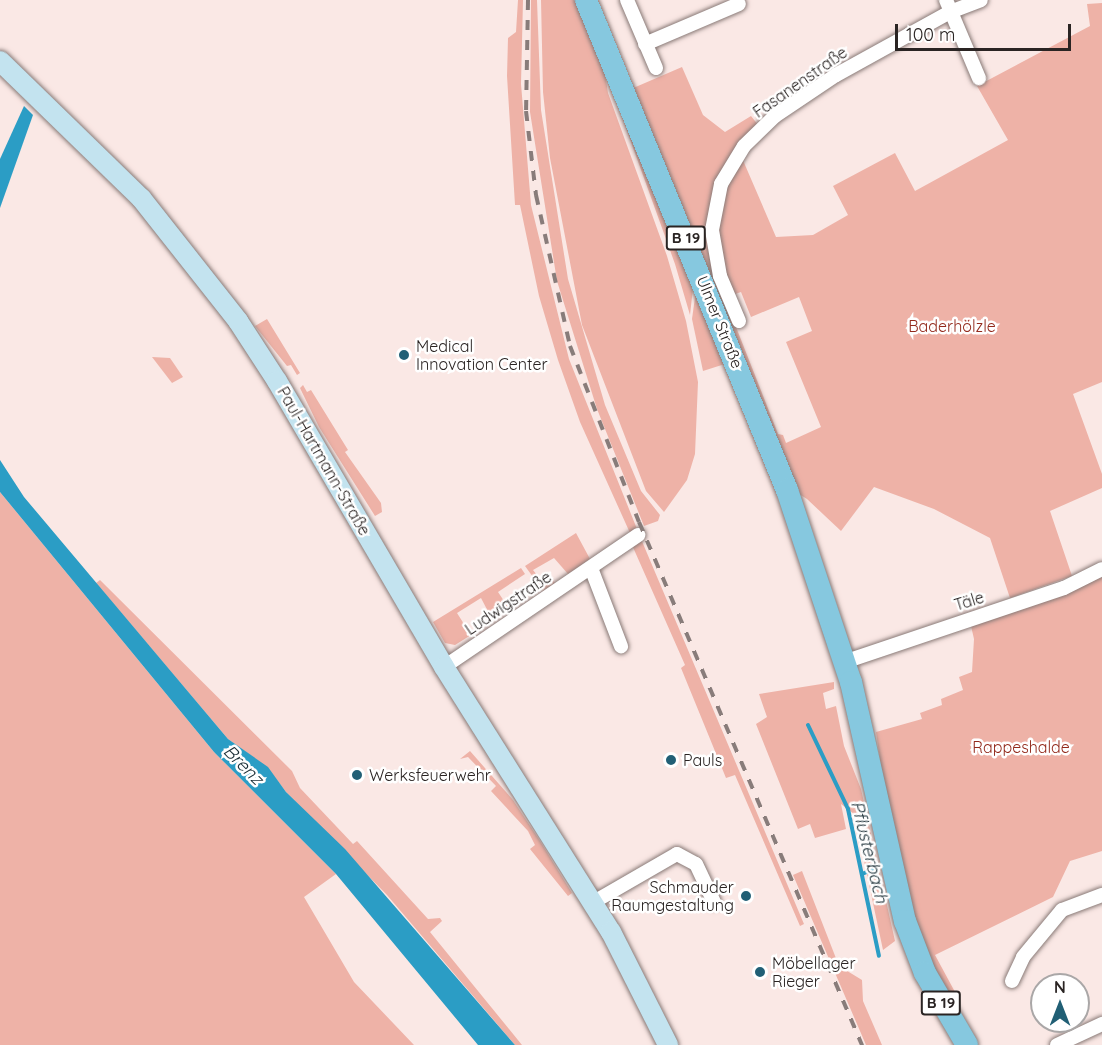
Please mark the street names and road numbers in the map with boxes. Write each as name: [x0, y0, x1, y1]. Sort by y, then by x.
street label: Fasanenstraße: [749, 42, 851, 122]
road number: B 19: [665, 226, 707, 250]
street label: Ulmer Straße: [693, 273, 747, 371]
street label: Paul-Hartmann-Straße: [274, 383, 374, 539]
street label: Ludwigstraße: [461, 567, 555, 639]
street label: Täle: [952, 587, 986, 615]
road number: B 19: [920, 991, 962, 1015]

